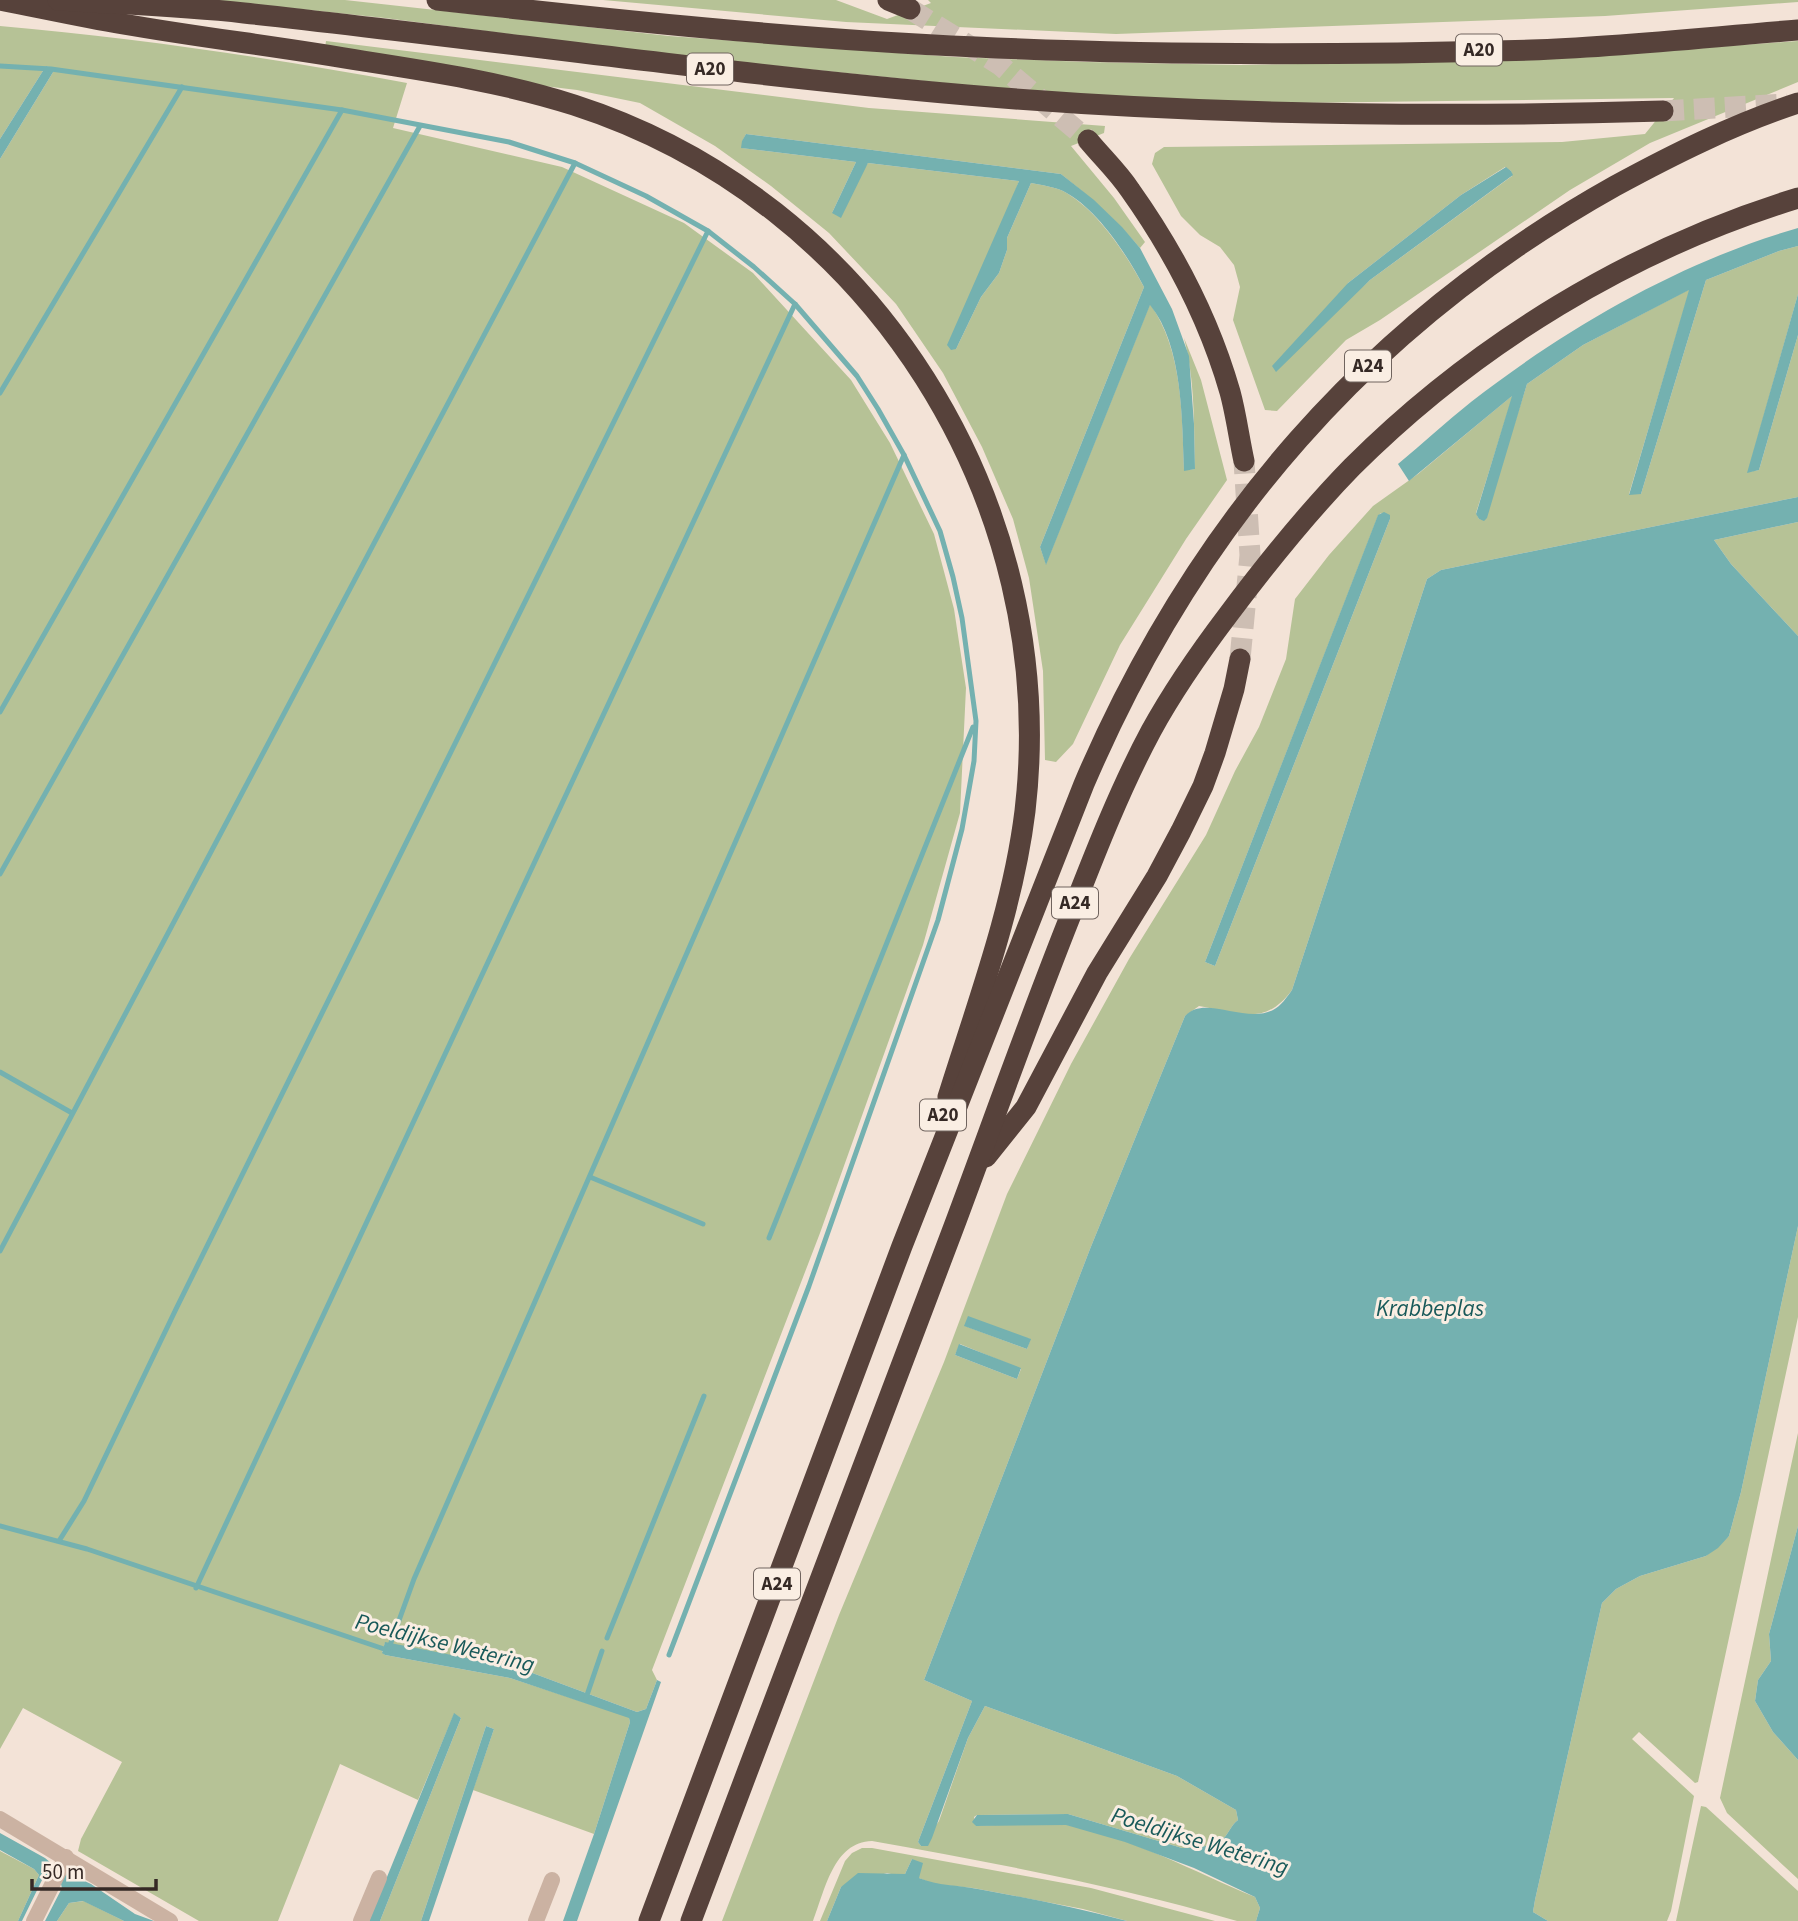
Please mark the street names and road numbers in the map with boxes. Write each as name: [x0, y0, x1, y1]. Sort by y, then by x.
road number: A20: [1456, 34, 1502, 66]
road number: A20: [687, 54, 733, 85]
road number: A24: [1345, 350, 1391, 382]
road number: A24: [1052, 888, 1098, 918]
road number: A20: [920, 1100, 966, 1130]
road number: A24: [754, 1568, 800, 1600]

